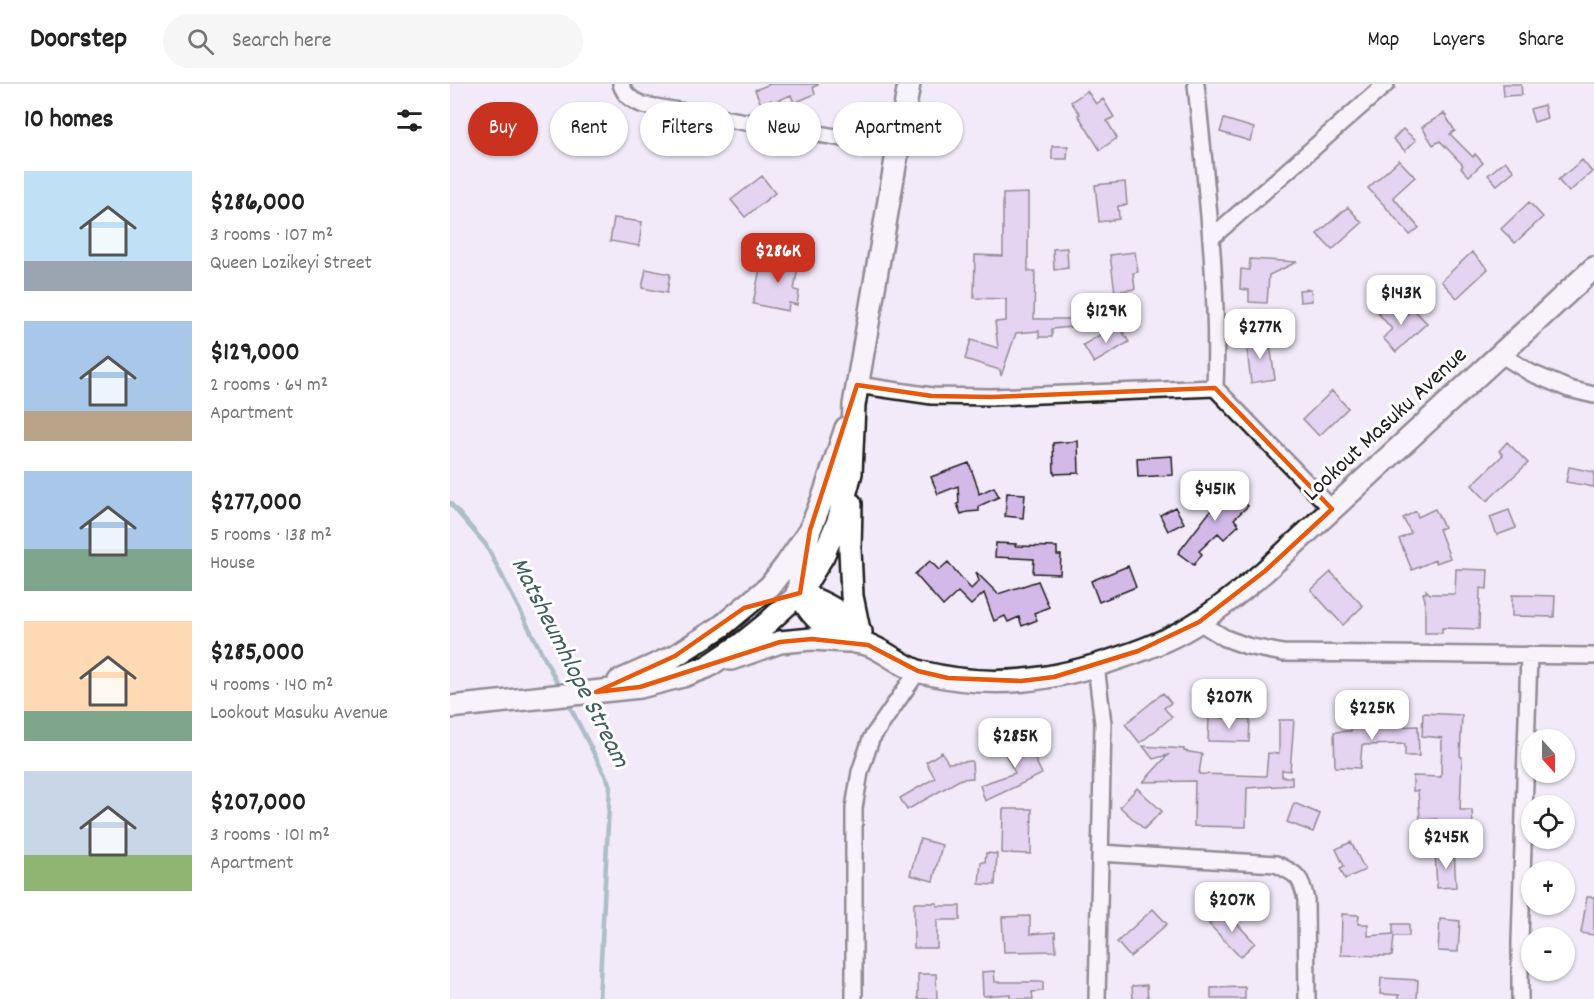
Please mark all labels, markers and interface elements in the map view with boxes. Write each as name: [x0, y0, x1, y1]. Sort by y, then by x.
search box: [163, 14, 583, 68]
text: Doorstep: [30, 21, 127, 61]
icon: search: [184, 25, 217, 58]
text: Search here: [232, 26, 332, 57]
text: Map: [1368, 26, 1399, 56]
text: Layers: [1432, 26, 1485, 56]
text: Share: [1518, 26, 1564, 56]
text: 10 homes: [24, 102, 114, 139]
chip: Buy: [468, 102, 538, 156]
chip: Rent: [550, 102, 628, 156]
chip: Filters: [640, 102, 734, 156]
chip: New: [746, 102, 821, 156]
chip: Apartment: [833, 102, 963, 156]
icon: filters: [393, 104, 426, 137]
text: $286,000: [210, 185, 305, 222]
icon: home: [72, 195, 144, 267]
text: 3 rooms · 107 m²: [210, 222, 333, 250]
pin: $286K: [736, 233, 820, 284]
text: $286K: [755, 238, 801, 266]
text: Queen Lozikeyi Street: [210, 250, 372, 278]
pin: $143K: [1359, 275, 1443, 326]
text: $143K: [1381, 280, 1421, 308]
pin: $129K: [1064, 293, 1148, 344]
text: $129K: [1085, 298, 1127, 326]
pin: $277K: [1218, 309, 1302, 360]
text: $277K: [1238, 314, 1282, 342]
text: $129,000: [210, 335, 300, 372]
street label: Lookout Masuku Avenue: [1296, 340, 1476, 510]
icon: home: [72, 345, 144, 417]
text: 2 rooms · 64 m²: [210, 372, 328, 400]
text: Apartment: [210, 400, 293, 428]
pin: $451K: [1173, 471, 1257, 522]
text: $451K: [1194, 476, 1236, 504]
text: $277,000: [210, 485, 302, 522]
icon: home: [72, 495, 144, 567]
text: 5 rooms · 138 m²: [210, 522, 332, 550]
text: House: [210, 550, 255, 578]
water label: Matsheumhlope Stream: [500, 551, 639, 776]
text: $285,000: [210, 635, 304, 672]
icon: home: [72, 645, 144, 717]
text: 4 rooms · 140 m²: [210, 672, 333, 700]
pin: $207K: [1187, 679, 1271, 730]
text: $207K: [1206, 684, 1252, 712]
pin: $225K: [1330, 690, 1414, 741]
text: $225K: [1349, 695, 1395, 723]
text: Lookout Masuku Avenue: [210, 700, 388, 728]
pin: $285K: [973, 718, 1057, 769]
text: $285K: [992, 723, 1038, 751]
north arrow: [1521, 729, 1575, 783]
map controls: [1521, 729, 1575, 981]
text: $207,000: [210, 785, 306, 822]
icon: home: [72, 795, 144, 867]
button: locate: [1521, 795, 1575, 849]
pin: $245K: [1404, 819, 1488, 870]
text: 3 rooms · 101 m²: [210, 822, 330, 850]
text: $245K: [1423, 824, 1469, 852]
text: Apartment: [210, 850, 293, 878]
button: +: [1521, 861, 1575, 915]
pin: $207K: [1190, 882, 1274, 933]
text: $207K: [1209, 887, 1255, 915]
button: −: [1521, 927, 1575, 981]

